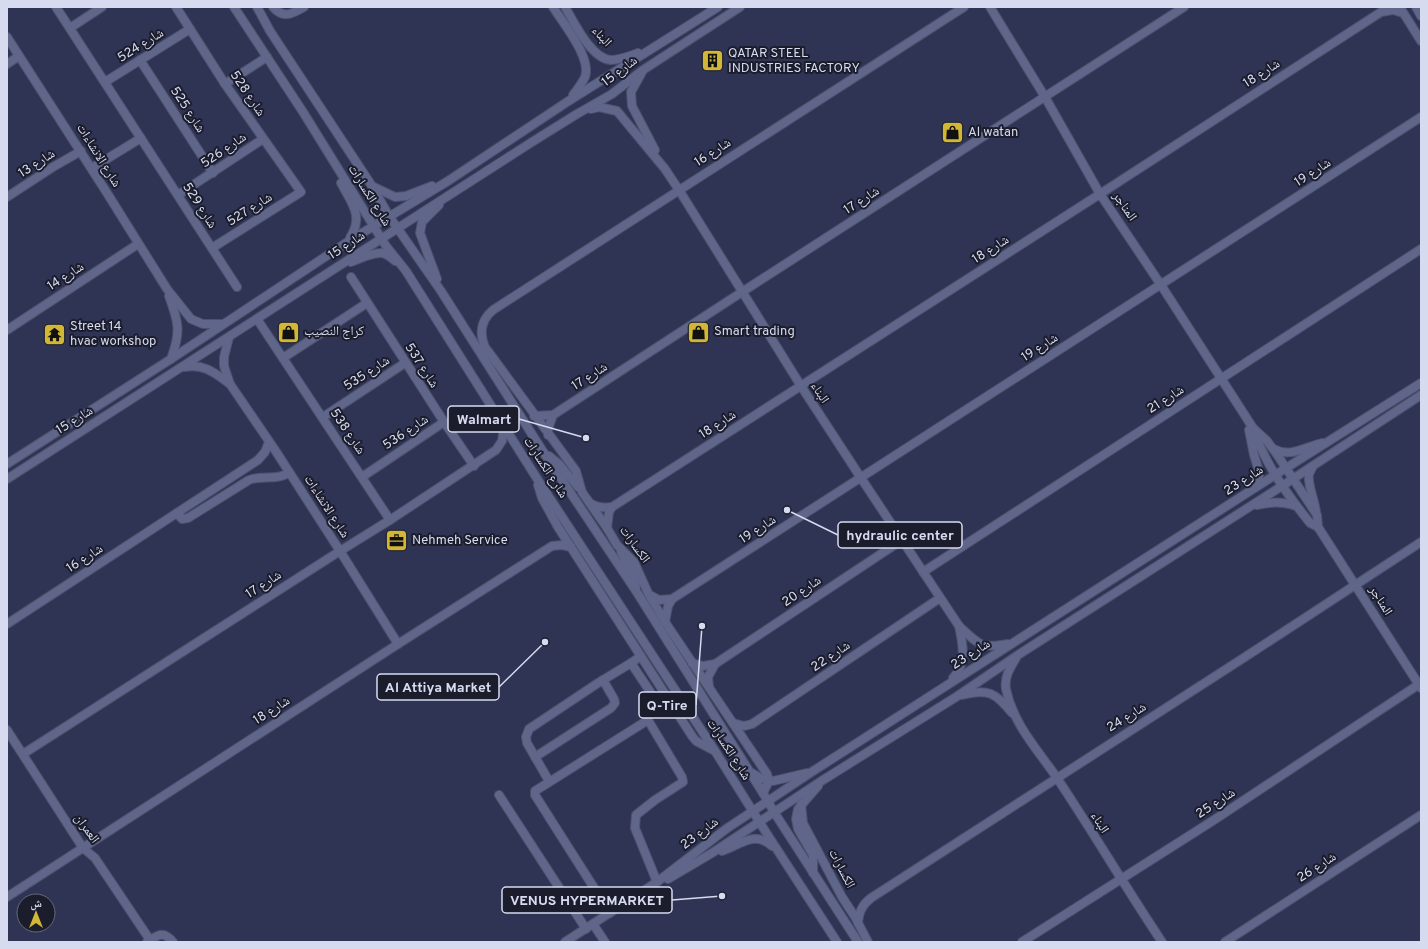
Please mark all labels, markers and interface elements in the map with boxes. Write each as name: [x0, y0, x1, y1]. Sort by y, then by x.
street label: البناء: [588, 23, 614, 51]
street label: شارع 524: [115, 26, 167, 66]
place label: QATAR STEEL INDUSTRIES FACTORY: [728, 46, 860, 77]
building icon: QATAR STEEL INDUSTRIES FACTORY: [700, 48, 726, 74]
street label: شارع 15: [599, 53, 641, 91]
street label: شارع 18: [1241, 56, 1283, 92]
street label: شارع 528: [226, 68, 268, 120]
street label: شارع 525: [166, 84, 208, 136]
shop icon: Al watan: [940, 120, 966, 146]
street label: شارع الانشاءات: [72, 121, 124, 191]
place label: Al watan: [968, 125, 1018, 141]
street label: شارع 526: [198, 130, 250, 172]
street label: شارع 16: [692, 135, 734, 171]
street label: شارع 13: [16, 146, 58, 182]
street label: شارع 19: [1292, 155, 1334, 191]
street label: شارع الكسارات: [344, 162, 394, 230]
street label: شارع 529: [178, 180, 220, 232]
street label: شارع 17: [841, 184, 883, 218]
street label: المناجر: [1108, 189, 1140, 225]
street label: شارع 527: [224, 190, 276, 230]
street label: شارع 15: [326, 228, 368, 264]
street label: شارع 18: [970, 232, 1012, 268]
street label: شارع 14: [45, 259, 87, 295]
place label: Street 14 hvac workshop: [70, 319, 156, 350]
shop icon: كراج النصيب: [275, 319, 301, 345]
shop icon: Smart trading: [685, 319, 711, 345]
temple icon: Street 14 hvac workshop: [41, 321, 67, 347]
place label: كراج النصيب: [304, 324, 365, 340]
place label: Smart trading: [714, 324, 795, 340]
street label: شارع 19: [1019, 330, 1061, 366]
street label: شارع 537: [401, 341, 441, 391]
street label: شارع 535: [341, 353, 393, 395]
street label: شارع 17: [569, 360, 611, 394]
street label: البناء: [806, 379, 832, 407]
street label: شارع 21: [1145, 382, 1187, 418]
street label: شارع 15: [53, 403, 97, 439]
street label: شارع 538: [326, 406, 368, 458]
callout: Walmart: [448, 406, 519, 432]
street label: شارع 18: [697, 407, 739, 443]
street label: شارع 536: [380, 412, 432, 454]
text: Walmart: [457, 412, 511, 429]
street label: شارع الكسارات: [519, 434, 571, 502]
street label: شارع 23: [1221, 462, 1267, 500]
street label: شارع الانشاءات: [300, 472, 352, 542]
street label: شارع 19: [737, 512, 779, 548]
callout: hydraulic center: [838, 522, 962, 548]
street label: الكسارات: [615, 523, 653, 567]
office icon: Nehmeh Service: [383, 528, 409, 554]
text: hydraulic center: [846, 528, 954, 545]
place label: Nehmeh Service: [412, 533, 508, 549]
street label: شارع 16: [64, 541, 106, 577]
street label: شارع 17: [243, 568, 285, 602]
street label: شارع 20: [779, 573, 825, 611]
street label: المناجر: [1364, 582, 1395, 619]
street label: شارع 23: [948, 636, 994, 674]
street label: شارع 22: [808, 638, 854, 676]
callout: Al Attiya Market: [377, 674, 499, 700]
text: Al Attiya Market: [385, 680, 491, 697]
callout: Q-Tire: [639, 692, 696, 718]
street label: شارع 18: [251, 693, 293, 729]
text: Q-Tire: [647, 698, 688, 715]
street label: شارع 24: [1104, 700, 1150, 736]
street label: شارع الكسارات: [702, 716, 754, 784]
street label: شارع 25: [1193, 785, 1239, 823]
street label: البناء: [1086, 809, 1112, 837]
street label: العمران: [70, 811, 102, 847]
street label: شارع 23: [678, 814, 722, 854]
street label: الكسارات: [824, 847, 858, 891]
street label: شارع 26: [1294, 849, 1340, 887]
callout: VENUS HYPERMARKET: [502, 887, 672, 913]
north arrow: [16, 893, 56, 933]
text: VENUS HYPERMARKET: [510, 893, 664, 910]
text: ش: [30, 897, 42, 911]

